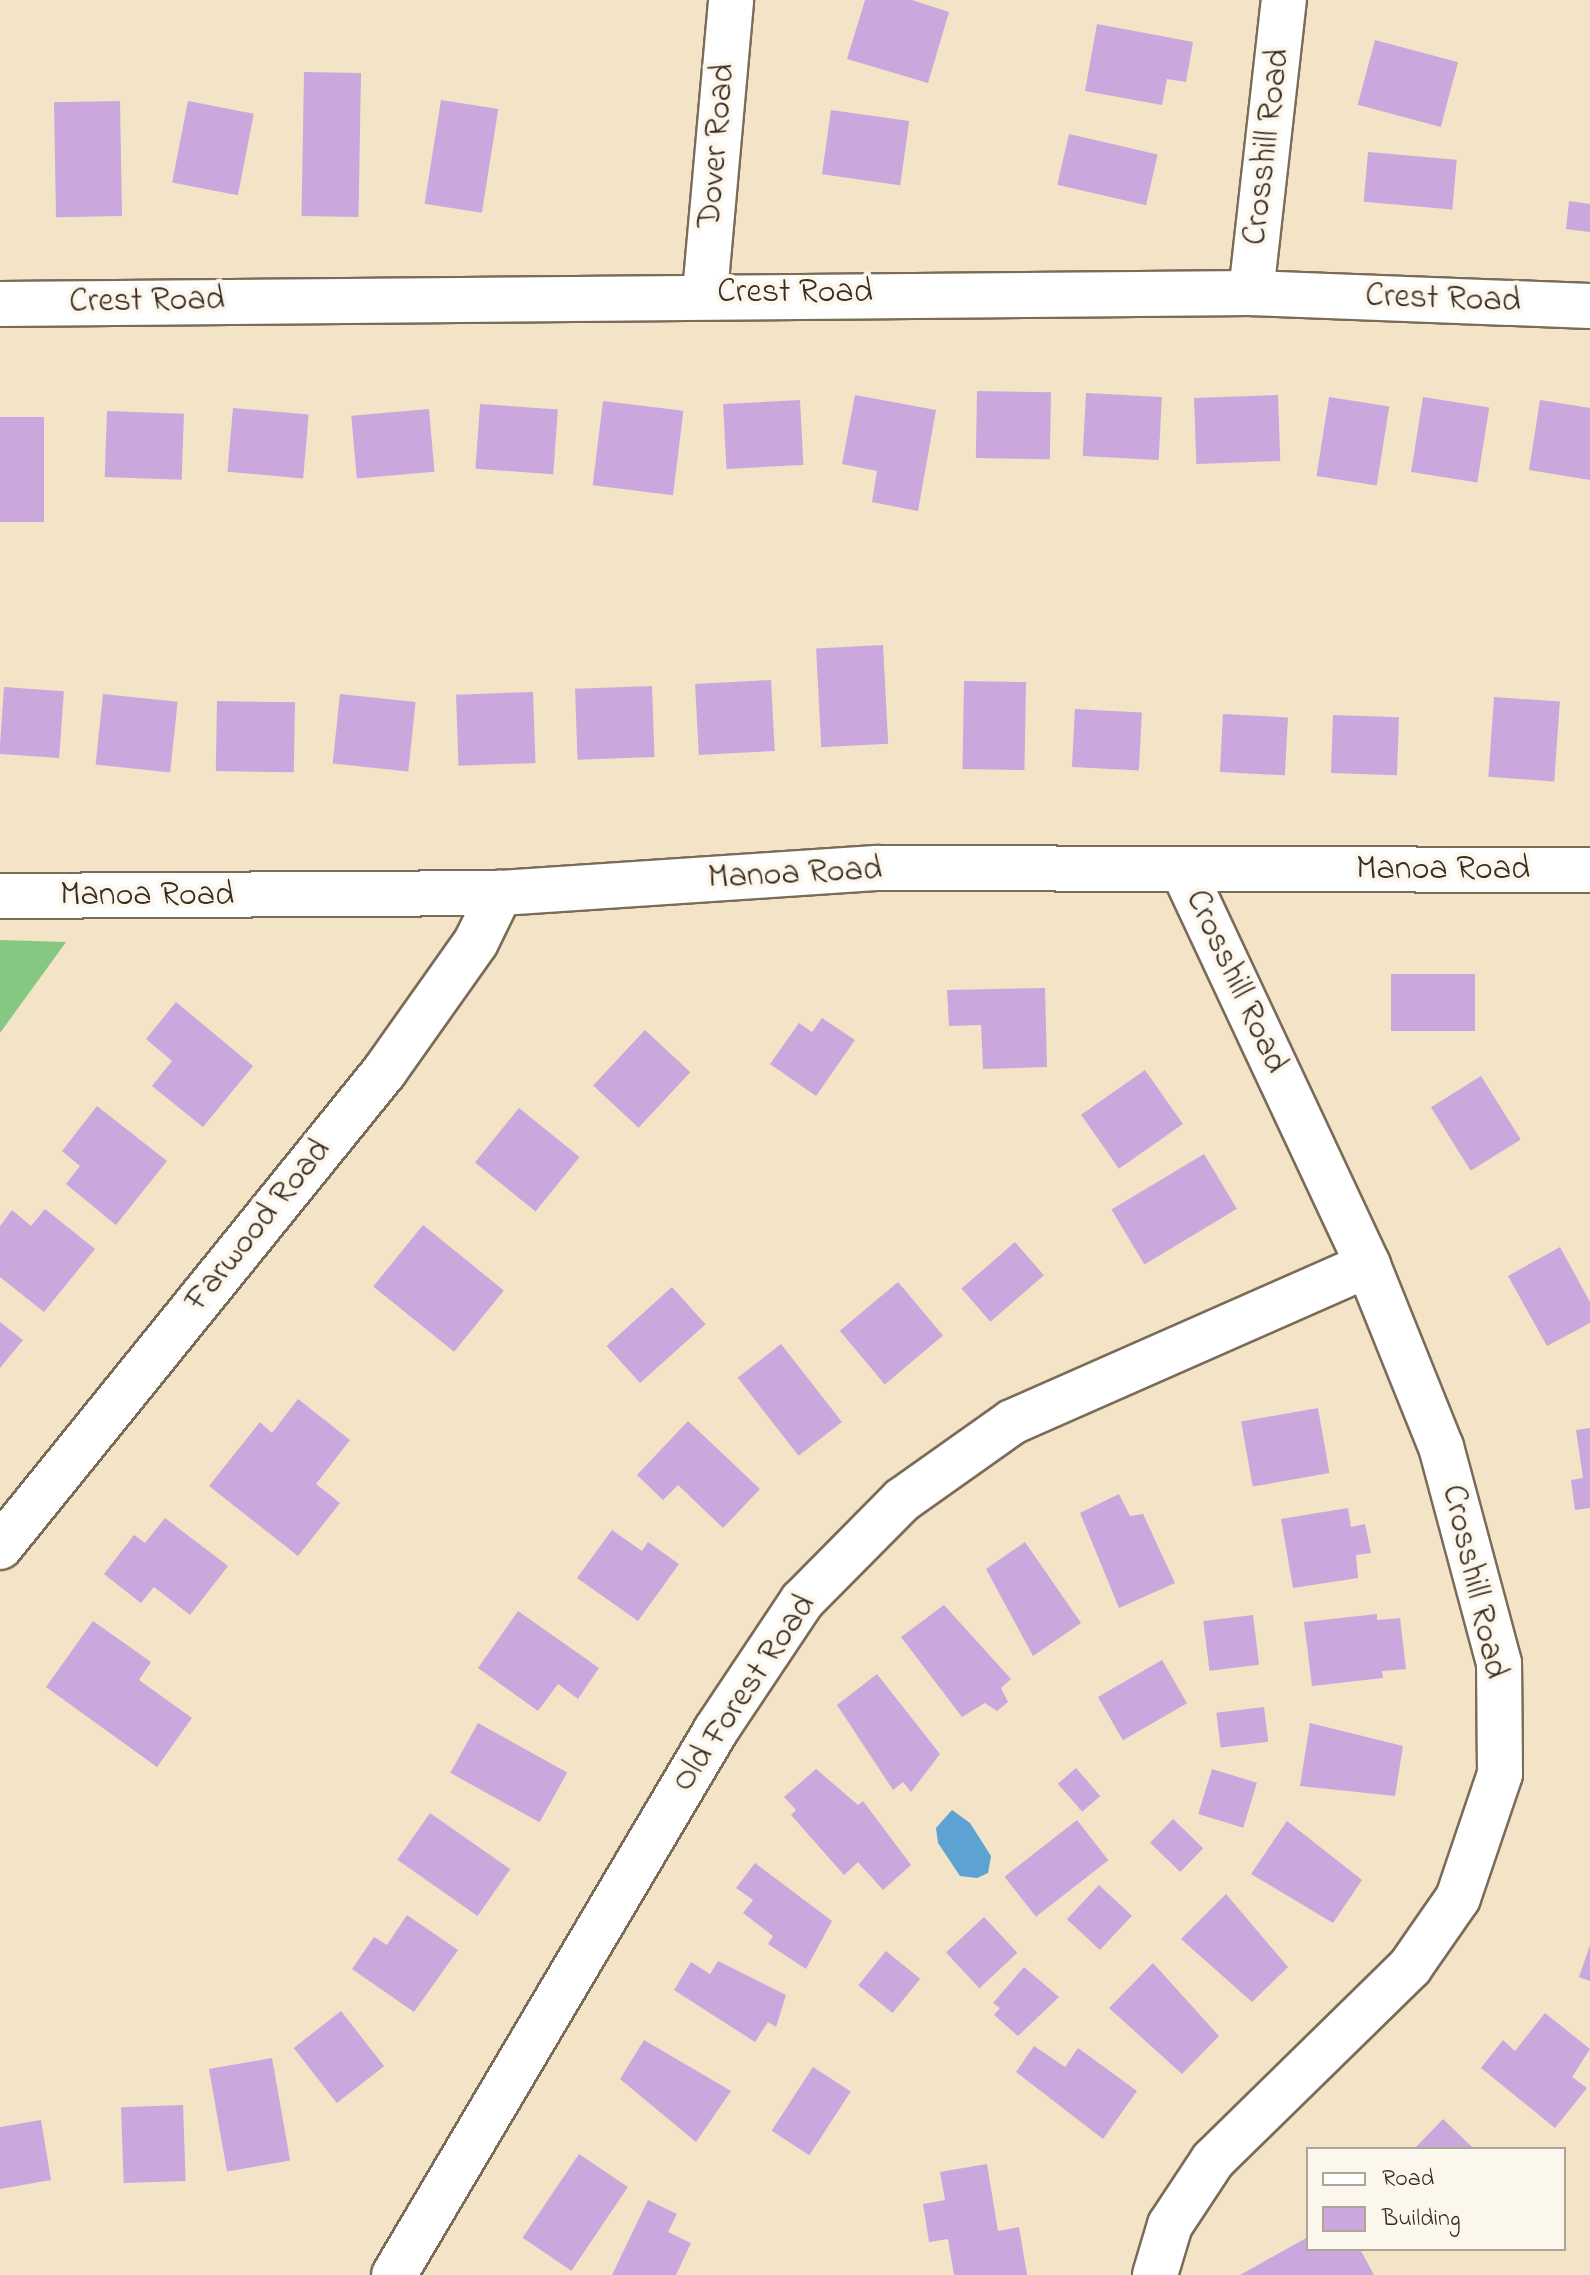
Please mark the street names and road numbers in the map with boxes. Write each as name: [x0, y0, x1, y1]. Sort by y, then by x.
street label: Crosshill Road: [1236, 46, 1300, 248]
street label: Dover Road: [690, 62, 746, 230]
street label: Crest Road: [717, 274, 873, 314]
street label: Crest Road: [1365, 277, 1521, 323]
street label: Crest Road: [69, 280, 225, 324]
street label: Manoa Road: [707, 850, 883, 900]
street label: Manoa Road: [1356, 851, 1530, 891]
street label: Manoa Road: [60, 877, 234, 917]
street label: Crosshill Road: [1175, 884, 1295, 1080]
street label: Farwood Road: [177, 1132, 341, 1320]
street label: Crosshill Road: [1431, 1481, 1515, 1683]
street label: Old Forest Road: [664, 1588, 826, 1800]

